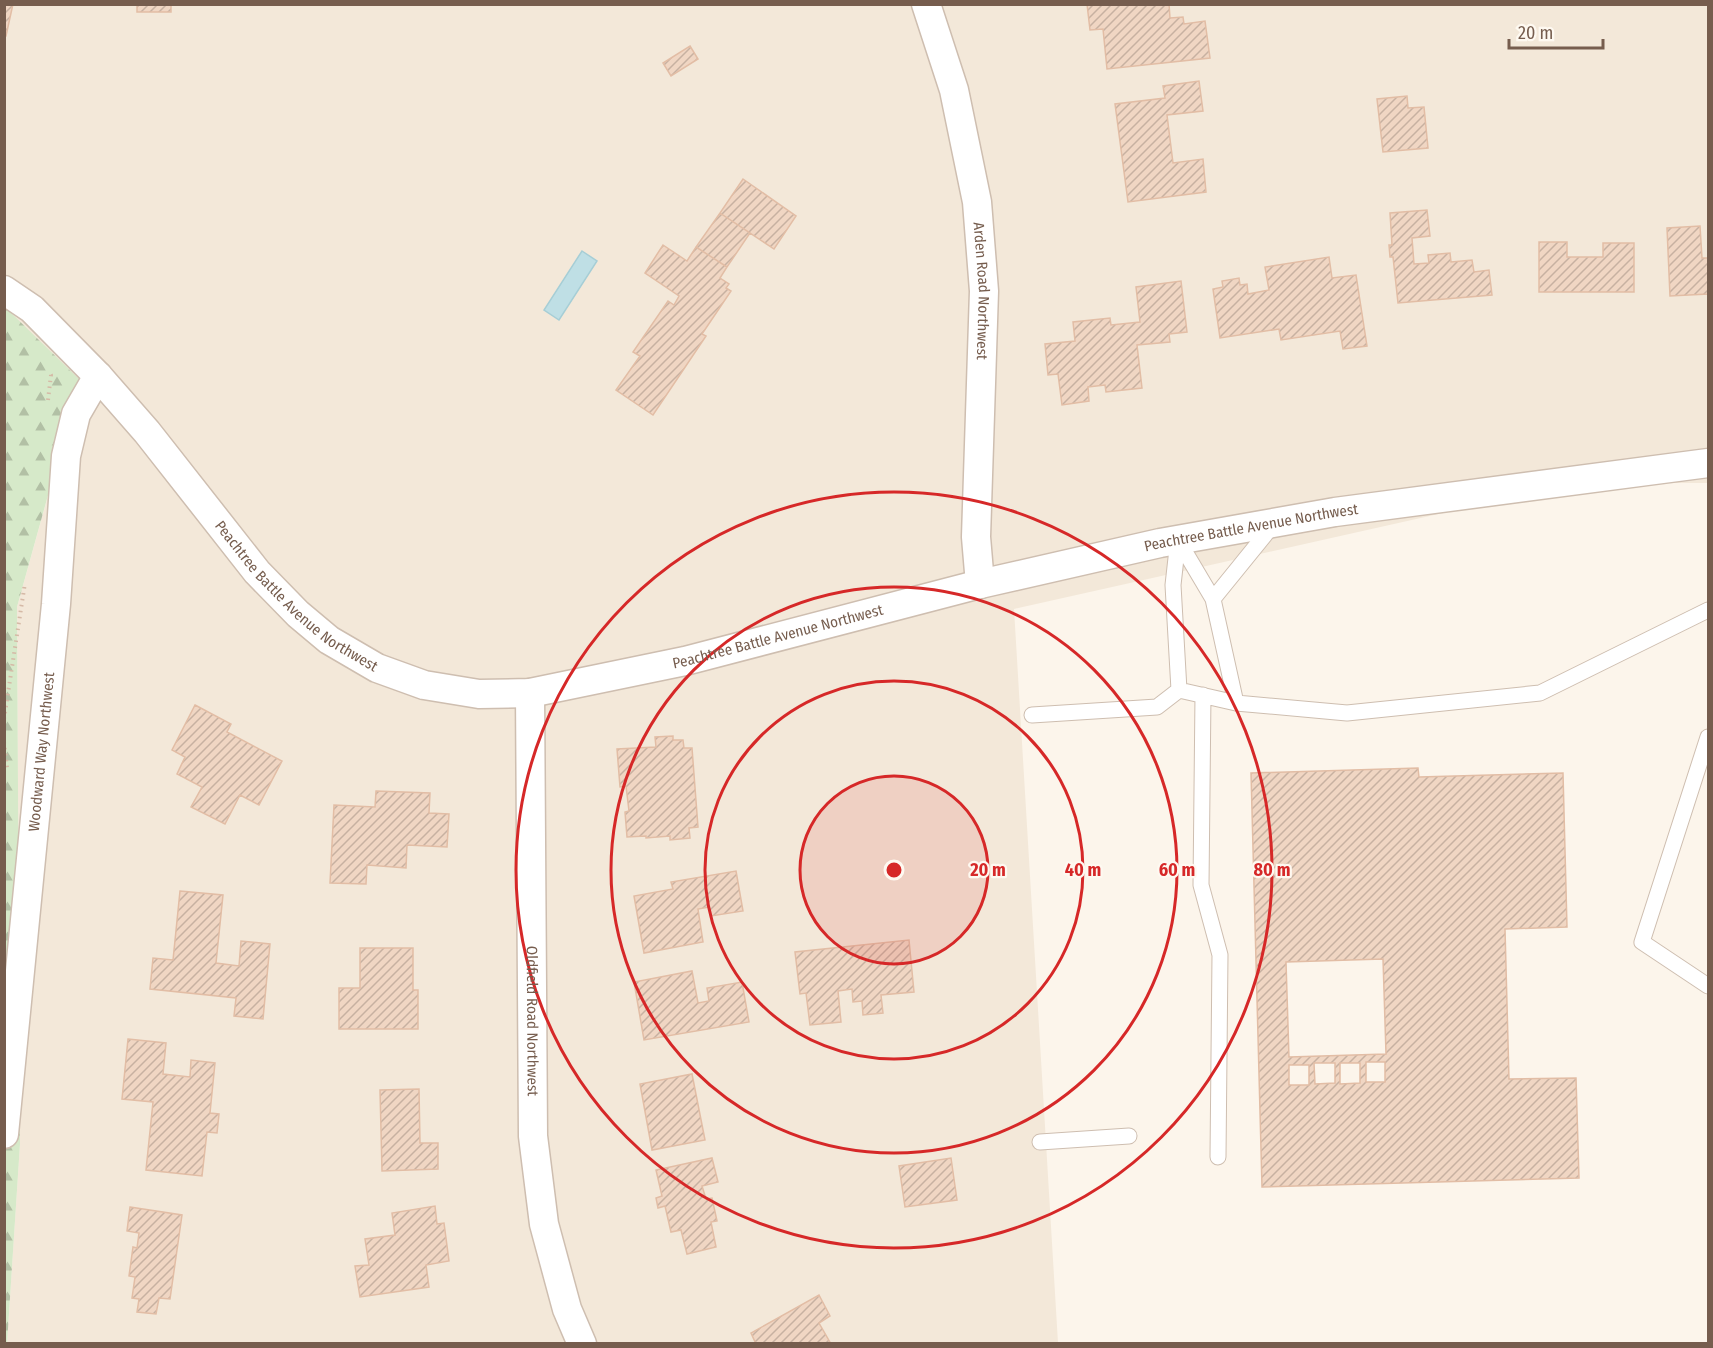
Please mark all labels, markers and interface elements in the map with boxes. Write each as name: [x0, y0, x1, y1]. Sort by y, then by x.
scale bar: [1509, 12, 1604, 50]
text: 20 m: [1518, 22, 1553, 44]
street label: Arden Road Northwest: [970, 221, 993, 360]
street label: Peachtree Battle Avenue Northwest: [1142, 500, 1359, 555]
street label: Peachtree Battle Avenue Northwest: [211, 517, 381, 676]
street label: Peachtree Battle Avenue Northwest: [671, 601, 885, 672]
street label: Woodward Way Northwest: [25, 671, 58, 832]
text: 20 m: [969, 859, 1006, 881]
text: 40 m: [1065, 859, 1101, 881]
text: 60 m: [1159, 859, 1195, 881]
text: 80 m: [1254, 859, 1290, 881]
centre of rings: [884, 860, 904, 880]
street label: Oldfield Road Northwest: [523, 946, 542, 1096]

